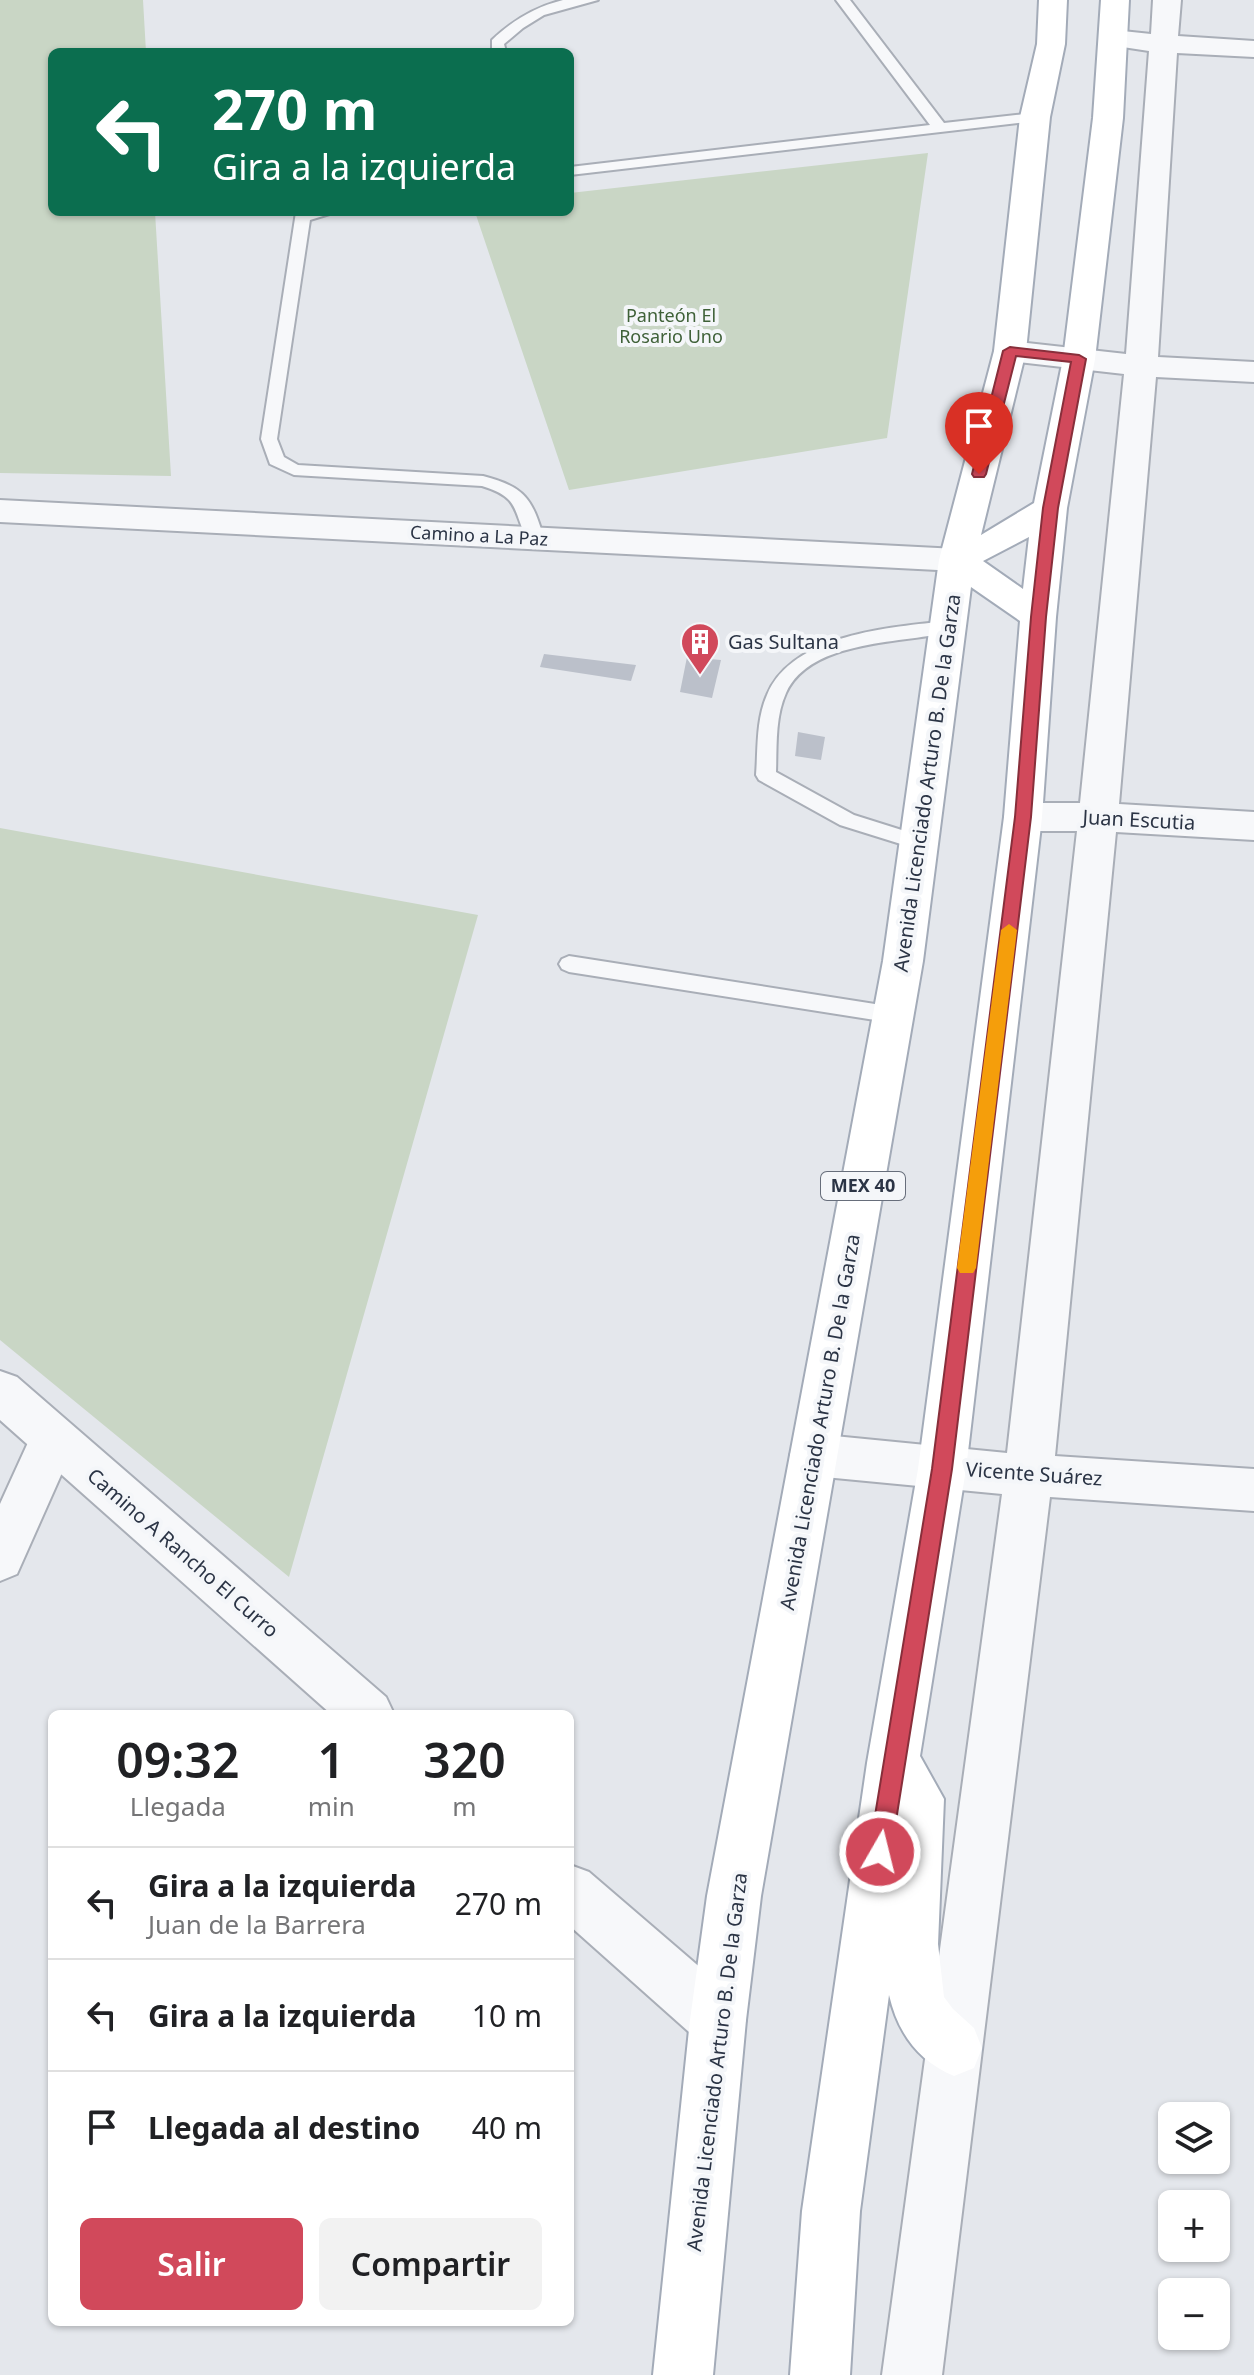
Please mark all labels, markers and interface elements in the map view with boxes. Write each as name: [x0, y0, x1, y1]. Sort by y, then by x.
text: 270 m: [212, 70, 377, 146]
icon: left: [80, 80, 184, 184]
text: Gira a la izquierda: [212, 142, 516, 191]
park label: Panteón El Rosario Uno: [619, 303, 723, 348]
pin: [945, 392, 1013, 474]
icon: arrive: [957, 404, 1001, 448]
street label: Camino a La Paz: [409, 519, 549, 551]
street label: Avenida Licenciado Arturo B. De la Garza: [887, 592, 966, 974]
building icon: Gas Sultana: [679, 621, 721, 676]
place label: Gas Sultana: [728, 628, 839, 655]
street label: Juan Escutia: [1080, 803, 1196, 836]
road number: MEX 40: [821, 1172, 905, 1200]
street label: Avenida Licenciado Arturo B. De la Garza: [773, 1232, 866, 1612]
street label: Vicente Suárez: [965, 1455, 1103, 1492]
street label: Camino A Rancho El Curro: [82, 1462, 285, 1643]
text: 09:32: [116, 1727, 239, 1792]
text: 1: [318, 1727, 345, 1792]
text: 320: [423, 1727, 506, 1792]
text: Llegada: [130, 1788, 226, 1824]
text: min: [308, 1788, 355, 1824]
text: m: [452, 1788, 477, 1824]
position arrow: [838, 1810, 922, 1894]
text: Gira a la izquierda: [148, 1865, 417, 1906]
street label: Avenida Licenciado Arturo B. De la Garza: [680, 1871, 753, 2253]
icon: left: [80, 1881, 124, 1925]
text: 270 m: [455, 1883, 542, 1924]
text: Juan de la Barrera: [148, 1906, 366, 1942]
icon: left: [80, 1993, 124, 2037]
text: Gira a la izquierda: [148, 1995, 417, 2036]
text: 10 m: [472, 1995, 542, 2036]
map controls: [1158, 2102, 1230, 2350]
button: layers: [1158, 2102, 1230, 2174]
icon: arrive: [80, 2105, 124, 2149]
text: Llegada al destino: [148, 2107, 420, 2148]
text: 40 m: [472, 2107, 542, 2148]
button: +: [1158, 2190, 1230, 2262]
button: Salir: [80, 2218, 303, 2310]
button: Compartir: [319, 2218, 542, 2310]
button: −: [1158, 2278, 1230, 2350]

